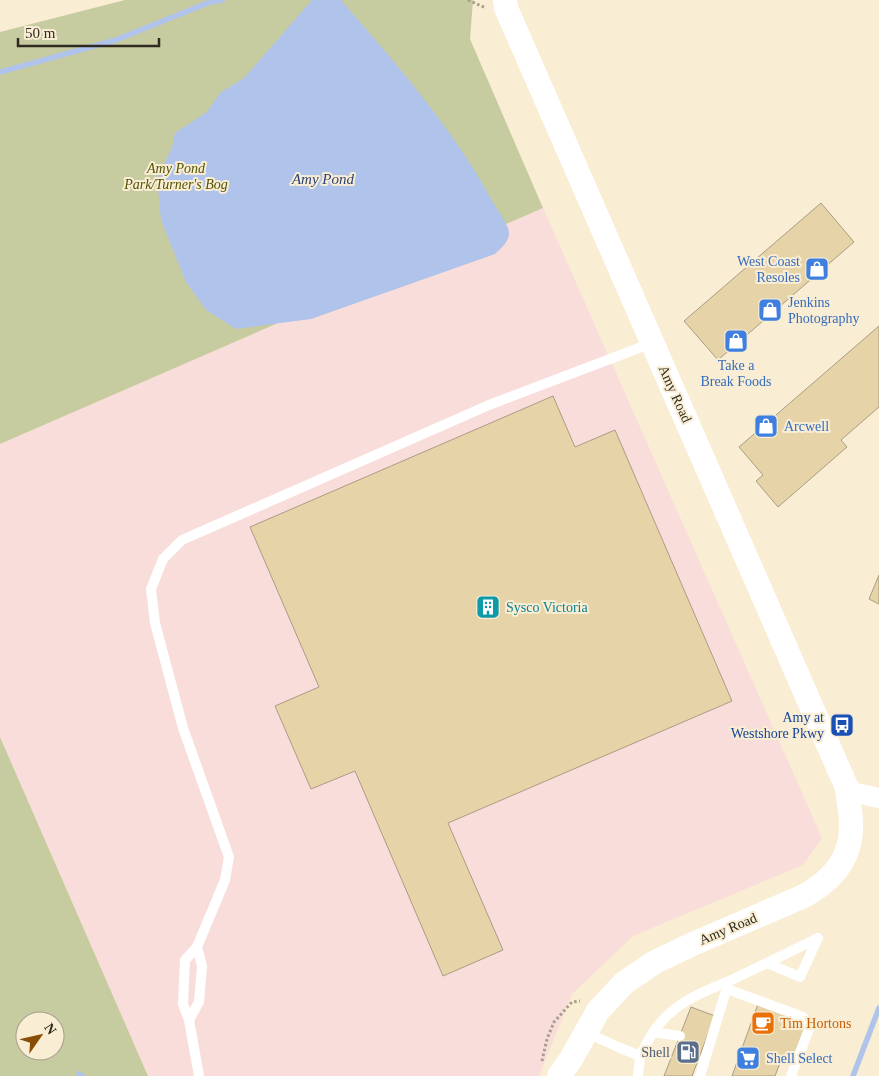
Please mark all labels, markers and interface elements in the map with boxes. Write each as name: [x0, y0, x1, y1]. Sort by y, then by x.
scale bar: [18, 15, 159, 47]
text: 50 m: [25, 25, 56, 41]
park label: Amy Pond Park/Turner's Bog: [123, 161, 228, 192]
water label: Amy Pond: [291, 171, 355, 187]
place label: West Coast Resoles: [737, 254, 800, 285]
shop icon: West Coast Resoles: [804, 256, 830, 282]
place label: Jenkins Photography: [788, 295, 860, 326]
shop icon: Jenkins Photography: [757, 297, 783, 323]
shop icon: Take a Break Foods: [723, 328, 749, 354]
place label: Take a Break Foods: [700, 358, 772, 389]
street label: Amy Road: [656, 363, 694, 425]
shop icon: Arcwell: [753, 413, 779, 439]
place label: Arcwell: [784, 419, 829, 434]
building icon: Sysco Victoria: [475, 594, 501, 620]
place label: Sysco Victoria: [506, 600, 589, 615]
place label: Amy at Westshore Pkwy: [731, 710, 824, 741]
bus stop icon: Amy at Westshore Pkwy: [829, 712, 855, 738]
street label: Amy Road: [697, 910, 759, 948]
cafe icon: Tim Hortons: [750, 1010, 776, 1036]
north arrow: [15, 1011, 65, 1061]
place label: Tim Hortons: [780, 1016, 851, 1031]
text: N: [41, 1021, 59, 1037]
fuel station icon: Shell: [675, 1039, 701, 1065]
place label: Shell: [641, 1045, 670, 1060]
supermarket icon: Shell Select: [735, 1045, 761, 1071]
place label: Shell Select: [766, 1051, 833, 1066]

